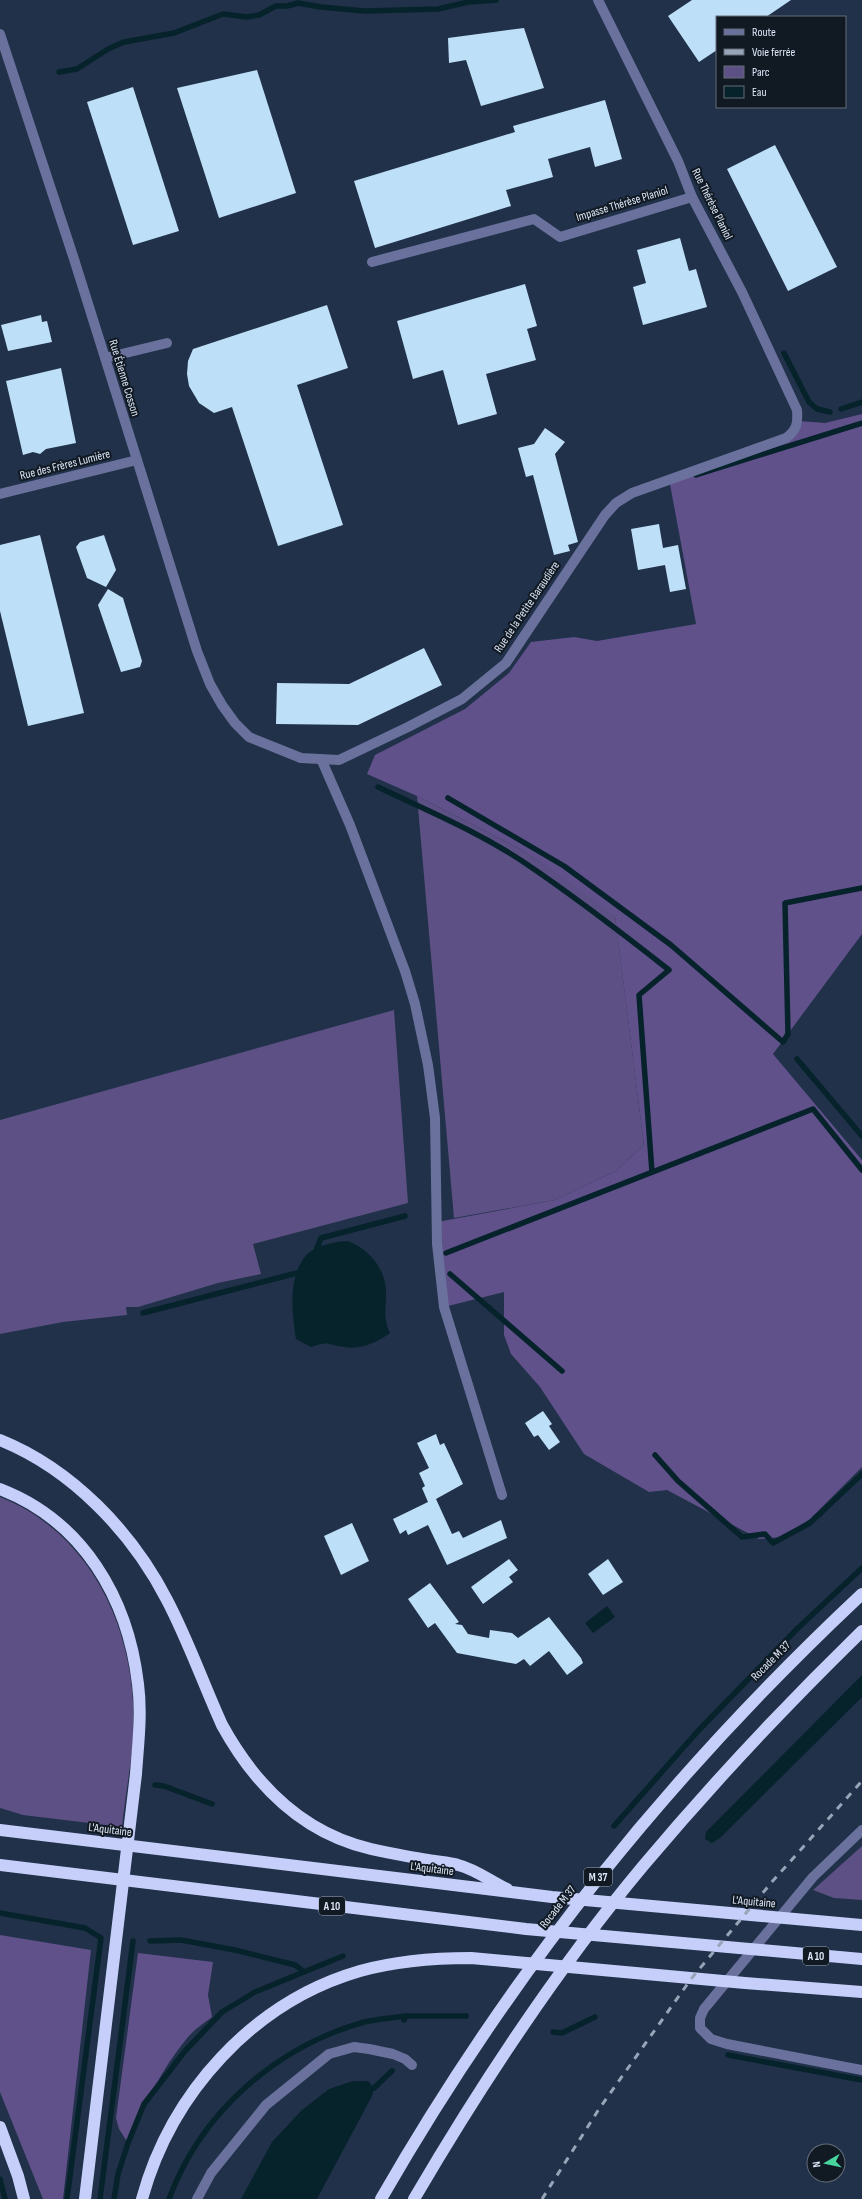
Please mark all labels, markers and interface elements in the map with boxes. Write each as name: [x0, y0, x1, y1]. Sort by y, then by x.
legend: [716, 16, 846, 108]
text: Route: [752, 25, 776, 40]
text: Voie ferrée: [752, 45, 796, 60]
text: Parc: [752, 65, 770, 80]
text: Eau: [752, 85, 766, 100]
street label: Rue Thérèse Planiol: [688, 166, 736, 242]
street label: Impasse Thérèse Planiol: [574, 183, 670, 225]
street label: Rue Étienne Cosson: [105, 338, 143, 418]
street label: Rue des Frères Lumière: [18, 446, 112, 483]
street label: Rue de la Petite Baraudière: [491, 558, 563, 655]
street label: Rocade M 37: [748, 1638, 794, 1684]
street label: L'Aquitaine: [87, 1820, 133, 1840]
street label: L'Aquitaine: [409, 1859, 455, 1879]
road number: M 37: [584, 1868, 612, 1886]
street label: Rocade M 37: [537, 1882, 579, 1931]
street label: L'Aquitaine: [732, 1893, 777, 1911]
road number: A 10: [319, 1897, 345, 1915]
road number: A 10: [803, 1947, 829, 1965]
north arrow: [806, 2143, 846, 2183]
text: N: [810, 2160, 823, 2168]

